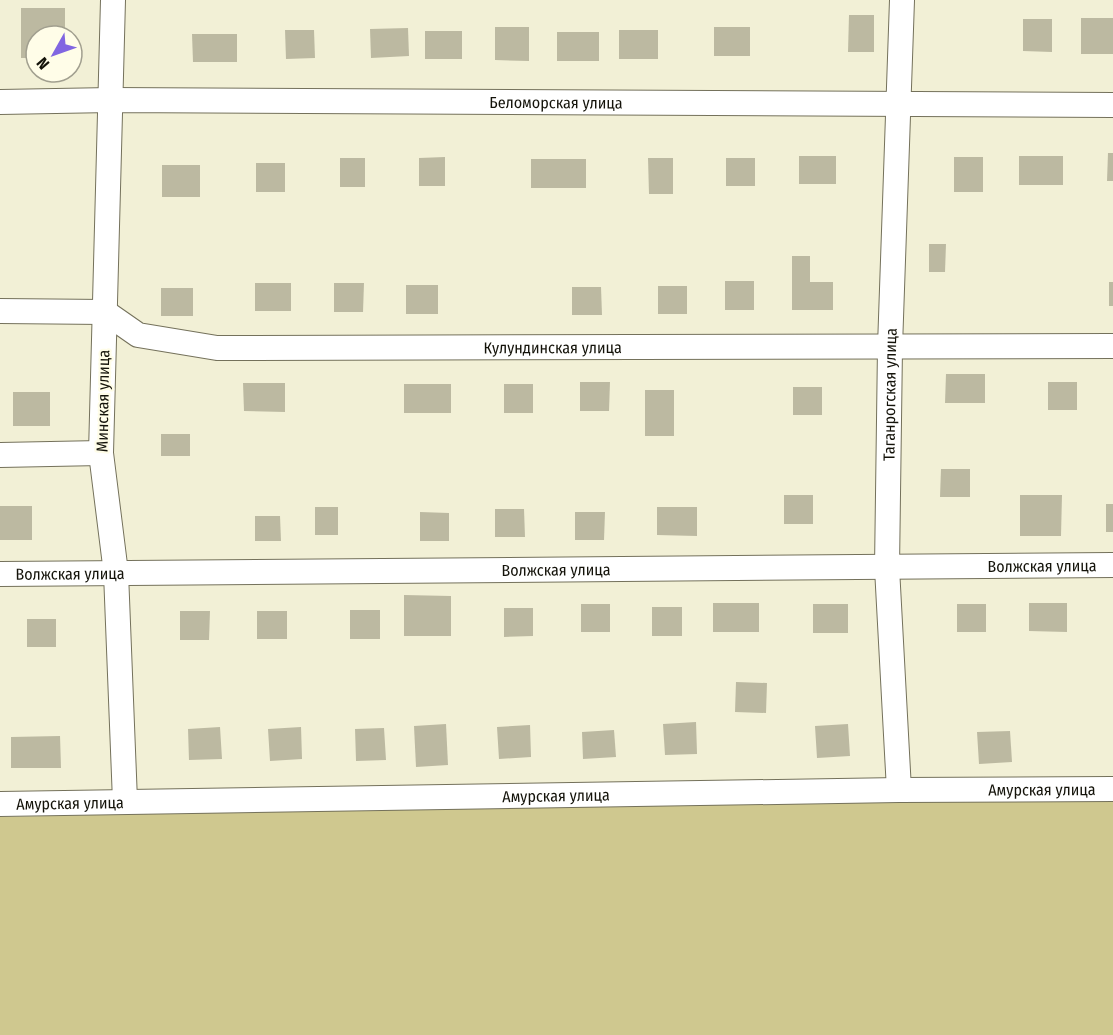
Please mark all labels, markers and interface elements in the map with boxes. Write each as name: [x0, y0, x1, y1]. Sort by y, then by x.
north arrow: [24, 24, 84, 84]
text: N: [33, 54, 53, 73]
street label: Беломорская улица: [489, 92, 623, 112]
street label: Таганрогская улица: [879, 327, 900, 461]
street label: Кулундинская улица: [484, 338, 622, 357]
street label: Минская улица: [93, 350, 113, 452]
street label: Волжская улица: [987, 556, 1097, 576]
street label: Волжская улица: [501, 560, 611, 579]
street label: Волжская улица: [15, 563, 125, 583]
street label: Амурская улица: [988, 780, 1096, 799]
street label: Амурская улица: [502, 785, 610, 806]
street label: Амурская улица: [16, 793, 124, 813]

